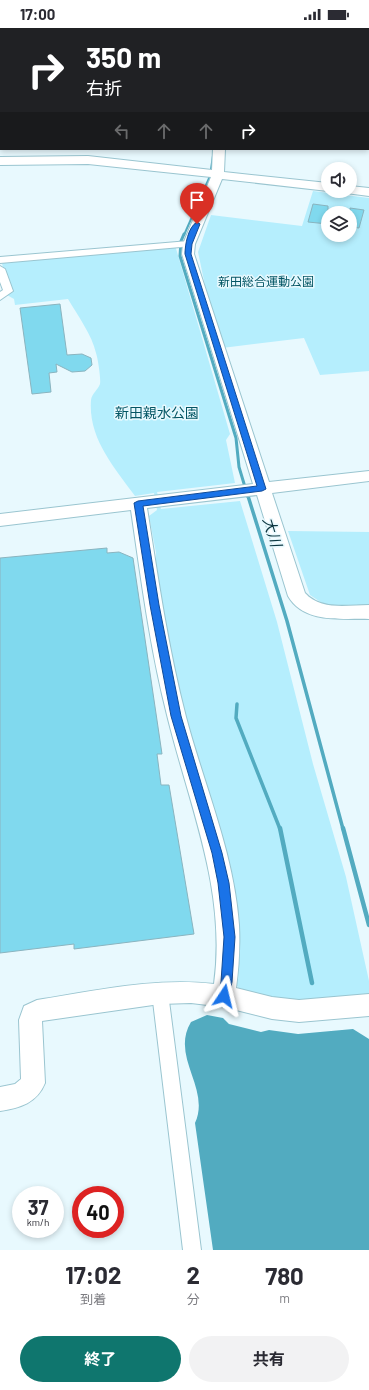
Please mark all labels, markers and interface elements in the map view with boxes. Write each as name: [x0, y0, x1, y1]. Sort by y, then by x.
text: 17:00: [20, 5, 55, 23]
text: 350 m: [86, 40, 161, 74]
icon: right: [20, 44, 72, 96]
text: 右折: [86, 77, 122, 99]
icon: left: [111, 120, 133, 142]
icon: ahead: [153, 120, 175, 142]
icon: ahead: [195, 120, 217, 142]
icon: right: [237, 120, 259, 142]
map controls: [321, 162, 357, 242]
button: sound: [321, 162, 357, 198]
pin: [180, 183, 214, 224]
icon: arrive: [186, 189, 208, 211]
button: layers: [321, 206, 357, 242]
park label: 新田総合運動公園: [218, 274, 314, 288]
park label: 新田親水公園: [115, 404, 199, 421]
water label: 大川: [260, 515, 287, 551]
position arrow: [203, 975, 245, 1017]
speed limit sign: 40: [72, 1186, 124, 1238]
text: 37: [28, 1195, 48, 1219]
text: km/h: [27, 1216, 49, 1228]
text: 17:02: [65, 1260, 121, 1289]
text: 2: [187, 1260, 200, 1289]
text: 780: [265, 1261, 304, 1290]
text: m: [279, 1290, 290, 1306]
text: 到着: [80, 1291, 106, 1307]
text: 分: [187, 1291, 200, 1307]
button: 終了: [20, 1336, 181, 1382]
button: 共有: [189, 1336, 349, 1382]

